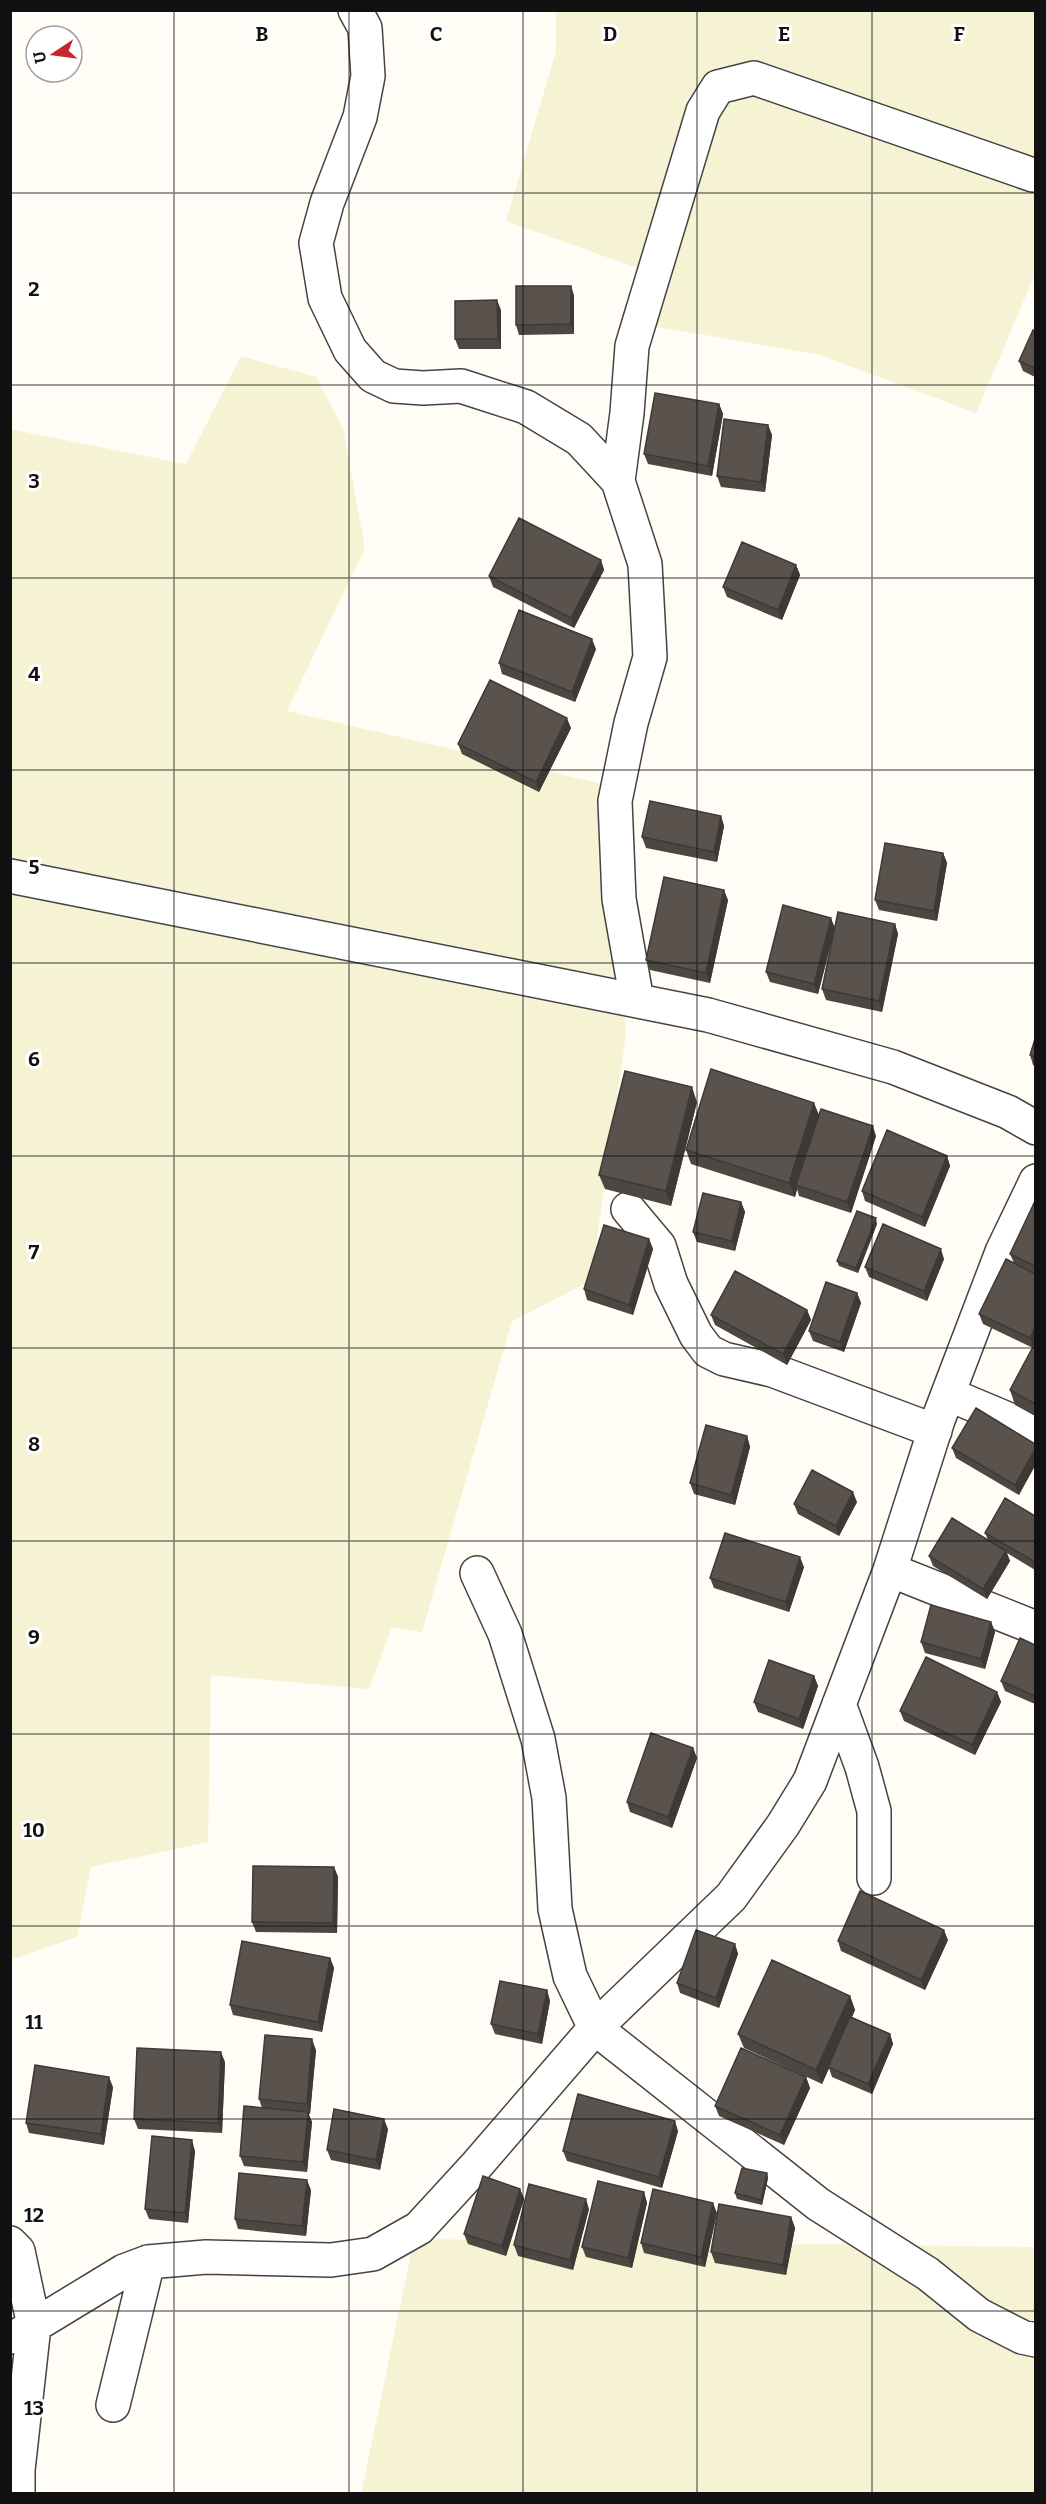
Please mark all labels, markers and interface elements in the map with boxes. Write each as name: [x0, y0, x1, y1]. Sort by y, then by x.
text: B: [256, 22, 269, 46]
text: C: [430, 22, 442, 46]
text: D: [603, 22, 617, 46]
text: E: [778, 22, 790, 46]
text: F: [953, 22, 965, 46]
north arrow: [24, 24, 84, 84]
text: U: [29, 49, 50, 65]
text: 2: [28, 277, 40, 301]
text: 3: [28, 469, 40, 493]
text: 4: [28, 662, 40, 686]
text: 5: [29, 855, 40, 879]
text: 6: [28, 1047, 40, 1071]
text: 7: [29, 1240, 40, 1264]
text: 8: [28, 1432, 40, 1456]
text: 9: [28, 1625, 40, 1649]
text: 10: [23, 1818, 45, 1842]
text: 11: [25, 2010, 43, 2034]
text: 12: [24, 2203, 44, 2227]
text: 13: [24, 2396, 44, 2420]

